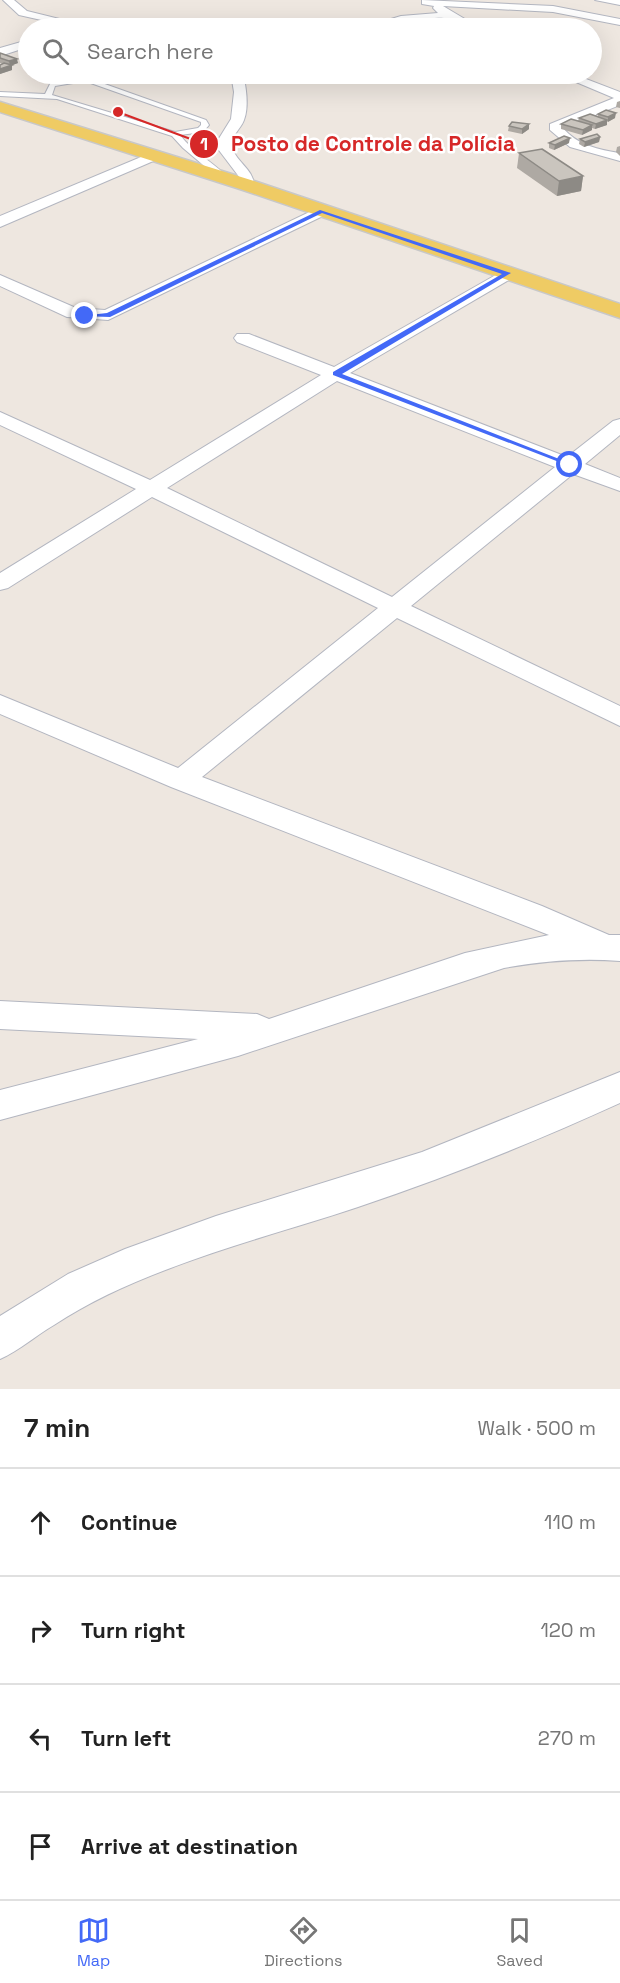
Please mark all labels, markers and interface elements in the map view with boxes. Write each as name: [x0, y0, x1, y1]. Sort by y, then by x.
search box: [18, 18, 602, 84]
icon: search: [39, 35, 72, 68]
text: Search here: [87, 37, 214, 65]
callout: Posto de Controle da Polícia: [189, 124, 527, 163]
text: Posto de Controle da Polícia: [231, 130, 515, 157]
text: 1: [200, 132, 208, 155]
route end: [71, 302, 97, 328]
route start: [556, 451, 582, 477]
text: 7 min: [24, 1411, 90, 1445]
text: Walk · 500 m: [478, 1415, 596, 1441]
icon: ahead: [24, 1506, 57, 1539]
text: Continue: [81, 1508, 177, 1536]
text: 110 m: [544, 1509, 596, 1535]
icon: right: [24, 1614, 57, 1647]
text: Turn right: [81, 1616, 186, 1644]
text: 120 m: [540, 1617, 596, 1643]
icon: left: [24, 1722, 57, 1755]
text: Turn left: [81, 1724, 171, 1752]
text: 270 m: [538, 1725, 596, 1751]
icon: arrive: [24, 1830, 57, 1863]
text: Arrive at destination: [81, 1832, 298, 1860]
tab: Map: [77, 1914, 110, 1971]
tab: Directions: [264, 1914, 343, 1971]
tab: Saved: [496, 1914, 543, 1971]

